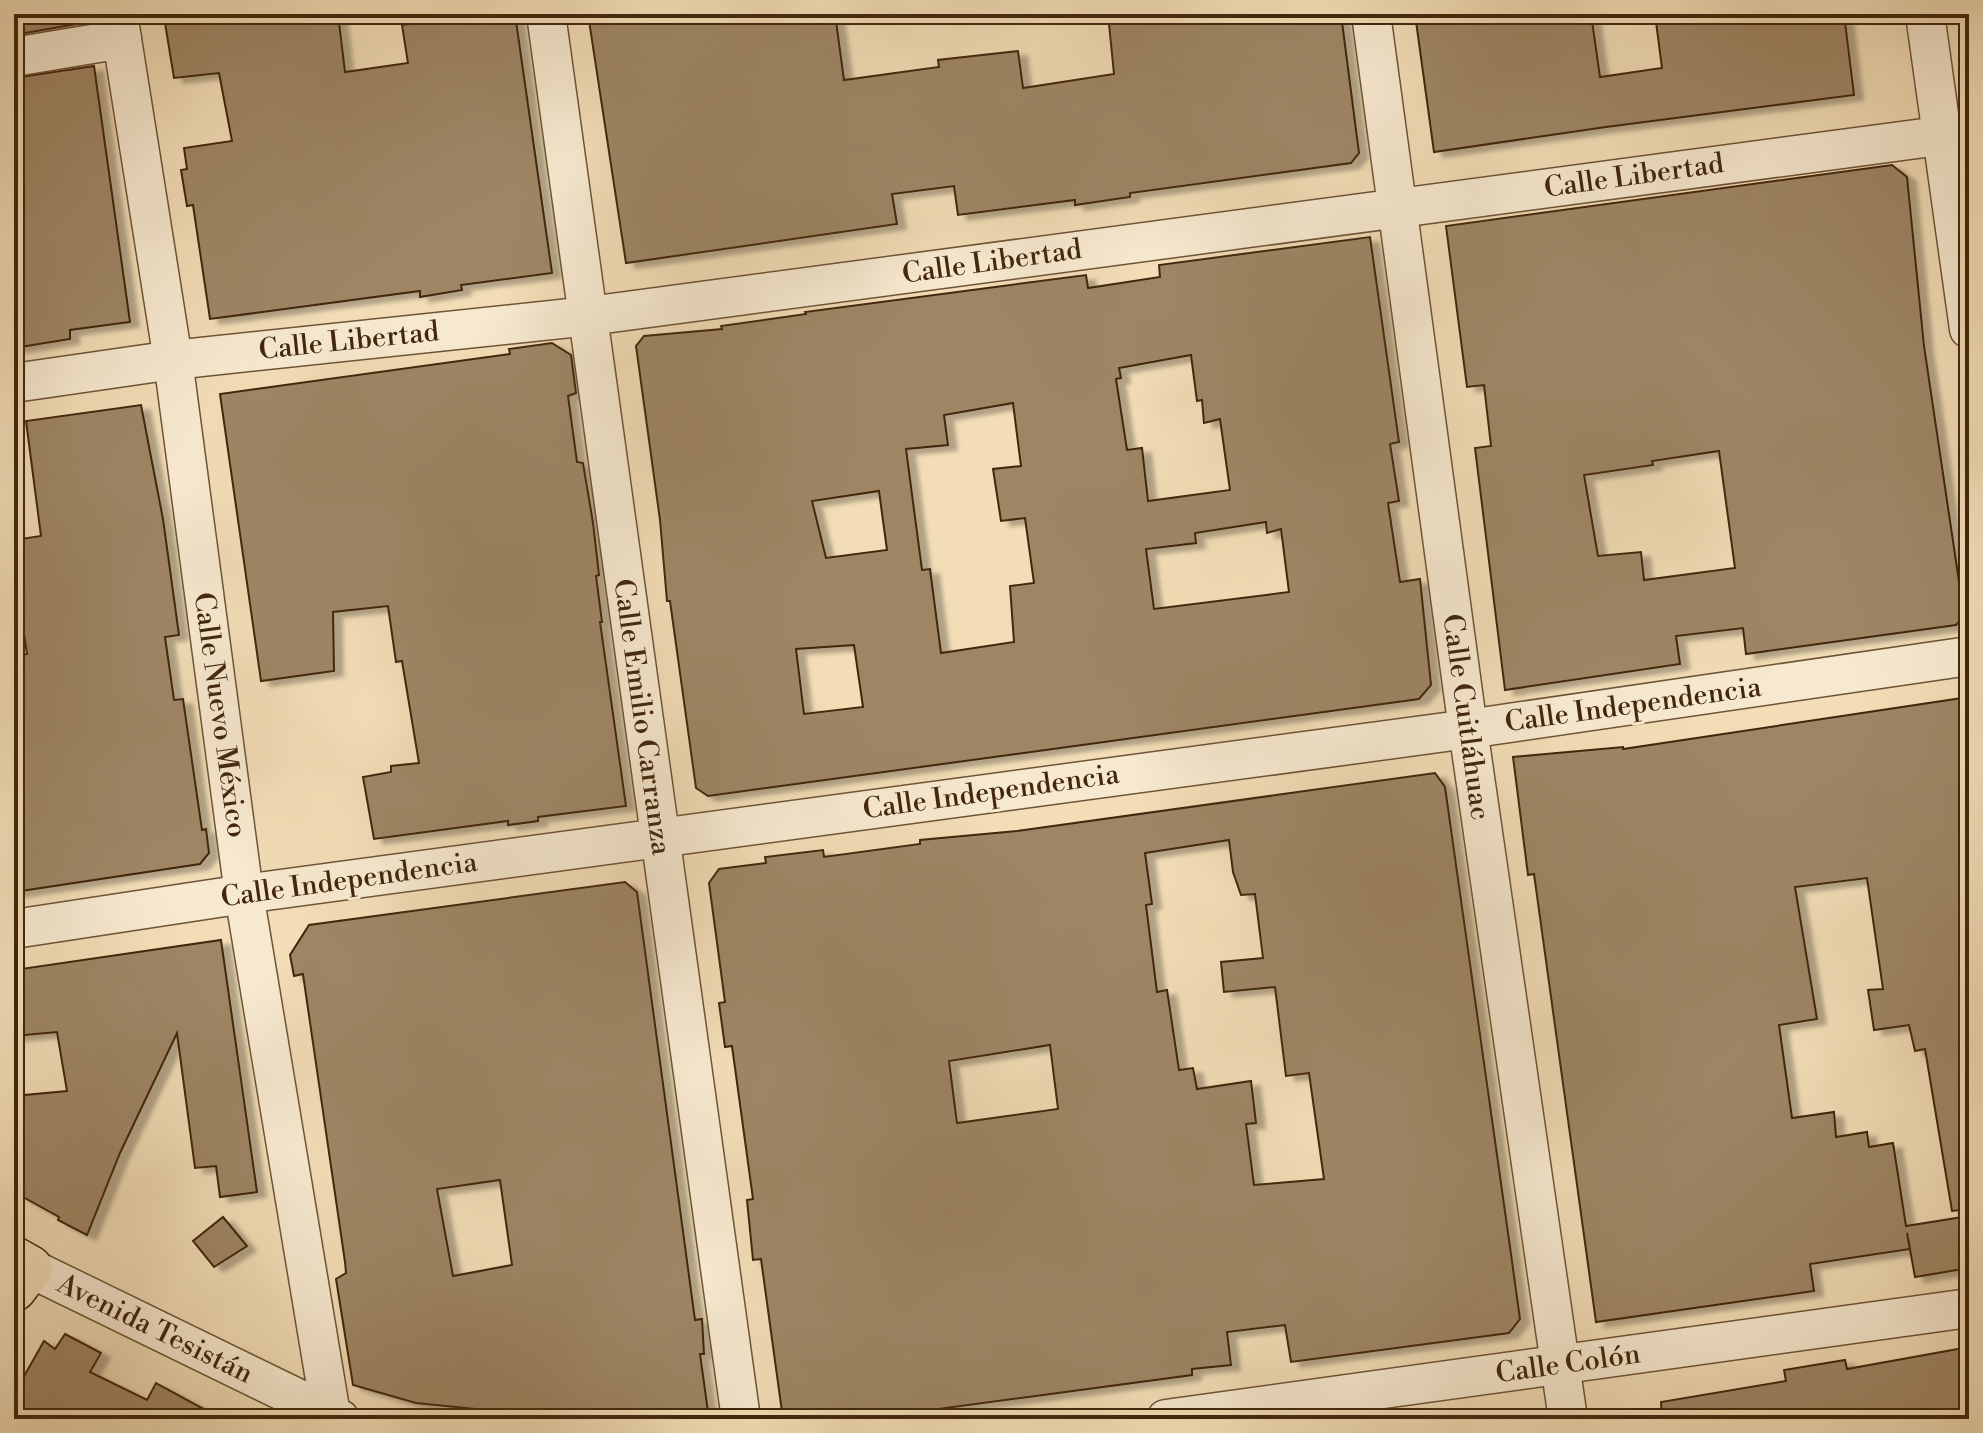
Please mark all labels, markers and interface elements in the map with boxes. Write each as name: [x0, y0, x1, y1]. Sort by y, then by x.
street label: Calle Libertad: [1542, 146, 1726, 206]
street label: Calle Libertad: [900, 232, 1084, 292]
street label: Calle Libertad: [257, 314, 441, 368]
street label: Calle Emilio Carranza: [605, 577, 679, 858]
street label: Calle Nuevo México: [185, 590, 255, 840]
street label: Calle Cuitláhuac: [1434, 612, 1498, 822]
street label: Calle Independencia: [1503, 670, 1764, 740]
street label: Calle Independencia: [861, 757, 1122, 827]
street label: Calle Independencia: [219, 845, 480, 915]
street label: Avenida Tesistán: [50, 1266, 259, 1392]
street label: Calle Colón: [1493, 1336, 1643, 1391]

